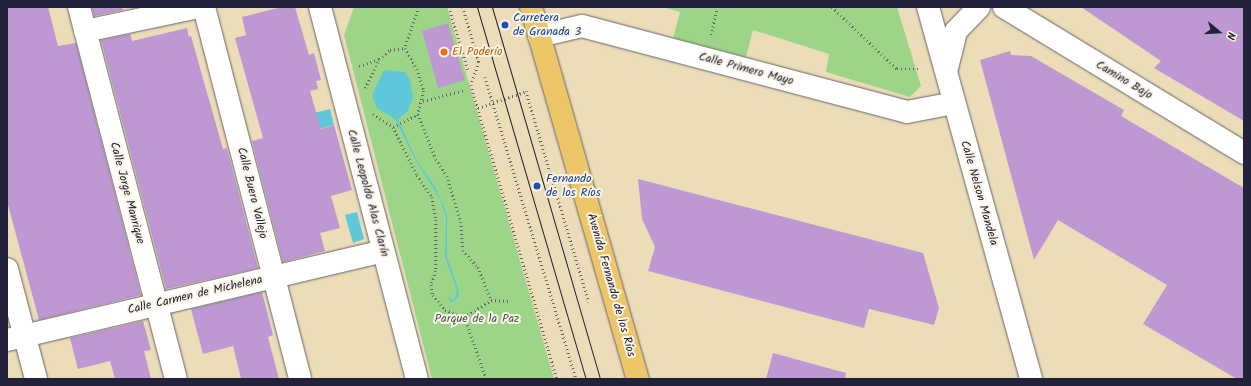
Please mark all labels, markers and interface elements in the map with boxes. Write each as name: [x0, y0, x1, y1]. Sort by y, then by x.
place label: Carretera de Granada 3: [513, 11, 581, 39]
north arrow: [1199, 12, 1239, 52]
marker: Carretera de Granada 3: [500, 20, 510, 30]
text: N: [1221, 30, 1240, 42]
place label: El Poderío: [452, 45, 502, 59]
marker: El Poderío: [439, 47, 449, 57]
street label: Calle Primero Mayo: [697, 49, 795, 89]
street label: Camino Bajo: [1093, 57, 1155, 103]
street label: Calle Leopoldo Alas Clarín: [344, 128, 392, 258]
street label: Calle Nelson Mandela: [957, 139, 1001, 247]
street label: Calle Jorge Manrique: [106, 140, 148, 246]
street label: Calle Buero Vallejo: [234, 146, 270, 240]
place label: Fernando de los Ríos: [546, 172, 601, 200]
marker: Fernando de los Ríos: [531, 180, 543, 192]
street label: Avenida Fernando de los Ríos: [584, 212, 638, 358]
street label: Calle Carmen de Michelena: [126, 272, 264, 318]
park label: Parque de la Paz: [435, 312, 519, 326]

